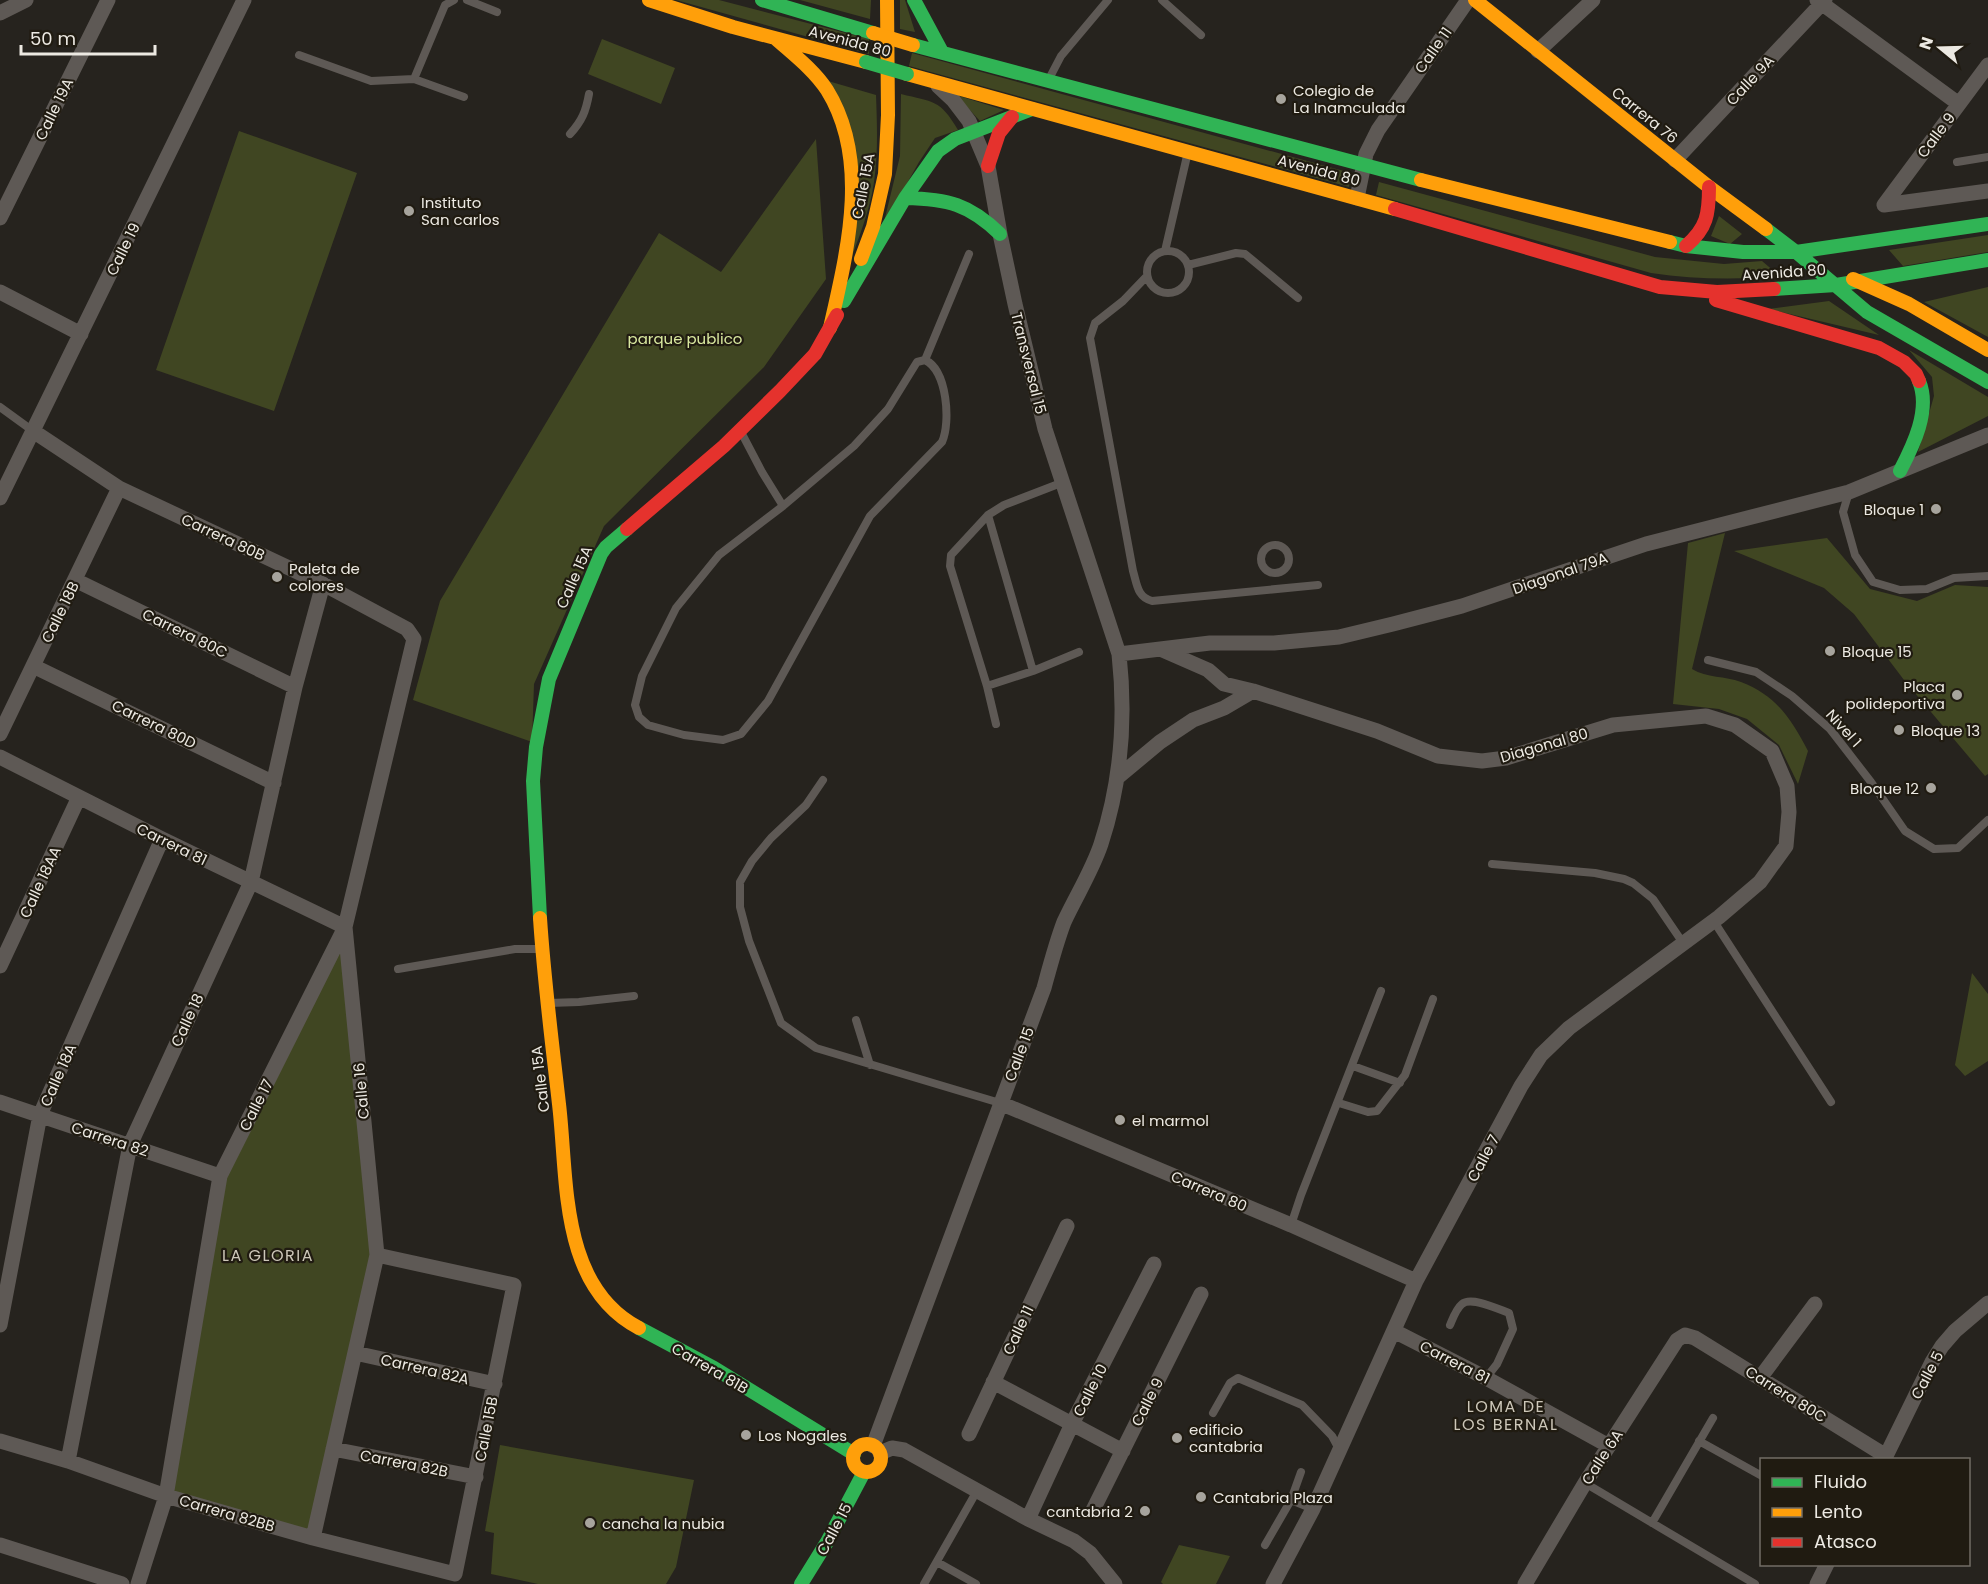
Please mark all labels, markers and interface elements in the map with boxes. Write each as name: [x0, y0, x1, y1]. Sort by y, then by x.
scale bar: [21, 18, 154, 56]
north arrow: [1910, 18, 1970, 78]
street label: Avenida 80: [807, 20, 893, 62]
street label: Calle 11: [1409, 23, 1457, 77]
text: 50 m: [30, 26, 76, 51]
text: N: [1913, 34, 1939, 53]
street label: Calle 9A: [1721, 50, 1779, 110]
street label: Calle 19A: [30, 74, 78, 144]
place label: Colegio de La Inamculada: [1293, 80, 1405, 118]
street label: Carrera 76: [1607, 82, 1683, 148]
marker: Colegio de La Inamculada: [1274, 92, 1288, 106]
street label: Calle 9: [1912, 108, 1960, 162]
street label: Avenida 80: [1276, 149, 1362, 191]
street label: Calle 15A: [846, 151, 880, 221]
place label: Instituto San carlos: [421, 192, 500, 230]
marker: Instituto San carlos: [402, 204, 416, 218]
street label: Calle 19: [101, 219, 145, 279]
street label: Avenida 80: [1741, 259, 1827, 285]
street label: Transversal 15: [1006, 310, 1052, 416]
park label: parque publico: [628, 328, 742, 349]
place label: Bloque 1: [1864, 499, 1924, 520]
marker: Bloque 1: [1929, 502, 1943, 516]
street label: Carrera 80B: [178, 508, 268, 566]
street label: Calle 15A: [551, 542, 597, 612]
street label: Diagonal 79A: [1510, 547, 1610, 599]
place label: Paleta de colores: [289, 558, 360, 596]
marker: Paleta de colores: [270, 570, 284, 584]
street label: Calle 18B: [36, 578, 84, 646]
street label: Carrera 80C: [139, 603, 231, 663]
place label: Bloque 15: [1842, 641, 1912, 662]
marker: Bloque 15: [1823, 644, 1837, 658]
place label: Placa polideportiva: [1845, 676, 1945, 714]
marker: Placa polideportiva: [1950, 688, 1964, 702]
street label: Carrera 80D: [108, 695, 200, 753]
street label: Nivel 1: [1821, 704, 1867, 752]
place label: Bloque 13: [1911, 720, 1980, 741]
street label: Diagonal 80: [1498, 722, 1590, 768]
marker: Bloque 13: [1892, 723, 1906, 737]
place label: Bloque 12: [1850, 778, 1919, 799]
marker: Bloque 12: [1924, 781, 1938, 795]
street label: Carrera 81: [133, 818, 211, 870]
street label: Calle 18AA: [14, 843, 66, 921]
street label: Calle 18: [166, 990, 208, 1050]
street label: Calle 15: [999, 1024, 1039, 1084]
street label: Calle 18A: [35, 1040, 81, 1110]
street label: Calle 15A: [526, 1045, 554, 1113]
street label: Calle 16: [348, 1062, 374, 1120]
street label: Calle 17: [234, 1076, 278, 1134]
place label: el marmol: [1132, 1110, 1209, 1131]
marker: el marmol: [1113, 1113, 1127, 1127]
street label: Carrera 82: [69, 1117, 151, 1161]
street label: Calle 7: [1462, 1131, 1504, 1185]
street label: Carrera 80: [1168, 1166, 1250, 1216]
district label: LA GLORIA: [222, 1244, 314, 1267]
street label: Calle 11: [997, 1302, 1039, 1358]
street label: Carrera 81: [1416, 1335, 1494, 1389]
street label: Carrera 81B: [668, 1338, 752, 1398]
street label: Calle 5: [1906, 1347, 1948, 1403]
street label: Carrera 82A: [379, 1349, 471, 1389]
street label: Calle 10: [1068, 1360, 1112, 1420]
street label: Carrera 80C: [1741, 1361, 1831, 1427]
street label: Calle 9: [1126, 1374, 1168, 1430]
street label: Calle 15B: [469, 1395, 503, 1463]
district label: LOMA DE LOS BERNAL: [1454, 1395, 1558, 1436]
place label: edificio cantabria: [1189, 1419, 1263, 1457]
place label: Los Nogales: [758, 1425, 847, 1446]
street label: Calle 6A: [1576, 1425, 1628, 1489]
marker: Los Nogales: [739, 1428, 753, 1442]
marker: edificio cantabria: [1170, 1431, 1184, 1445]
street label: Carrera 82B: [358, 1444, 450, 1482]
legend: [1760, 1458, 1970, 1566]
text: Fluido: [1814, 1469, 1867, 1494]
place label: Cantabria Plaza: [1213, 1487, 1333, 1508]
street label: Carrera 82BB: [177, 1489, 277, 1537]
marker: Cantabria Plaza: [1194, 1490, 1208, 1504]
street label: Calle 15: [811, 1499, 857, 1559]
text: Lento: [1814, 1499, 1863, 1524]
place label: cantabria 2: [1046, 1501, 1133, 1522]
marker: cantabria 2: [1138, 1504, 1152, 1518]
place label: cancha la nubia: [602, 1513, 725, 1534]
marker: cancha la nubia: [583, 1516, 597, 1530]
text: Atasco: [1814, 1529, 1877, 1554]

